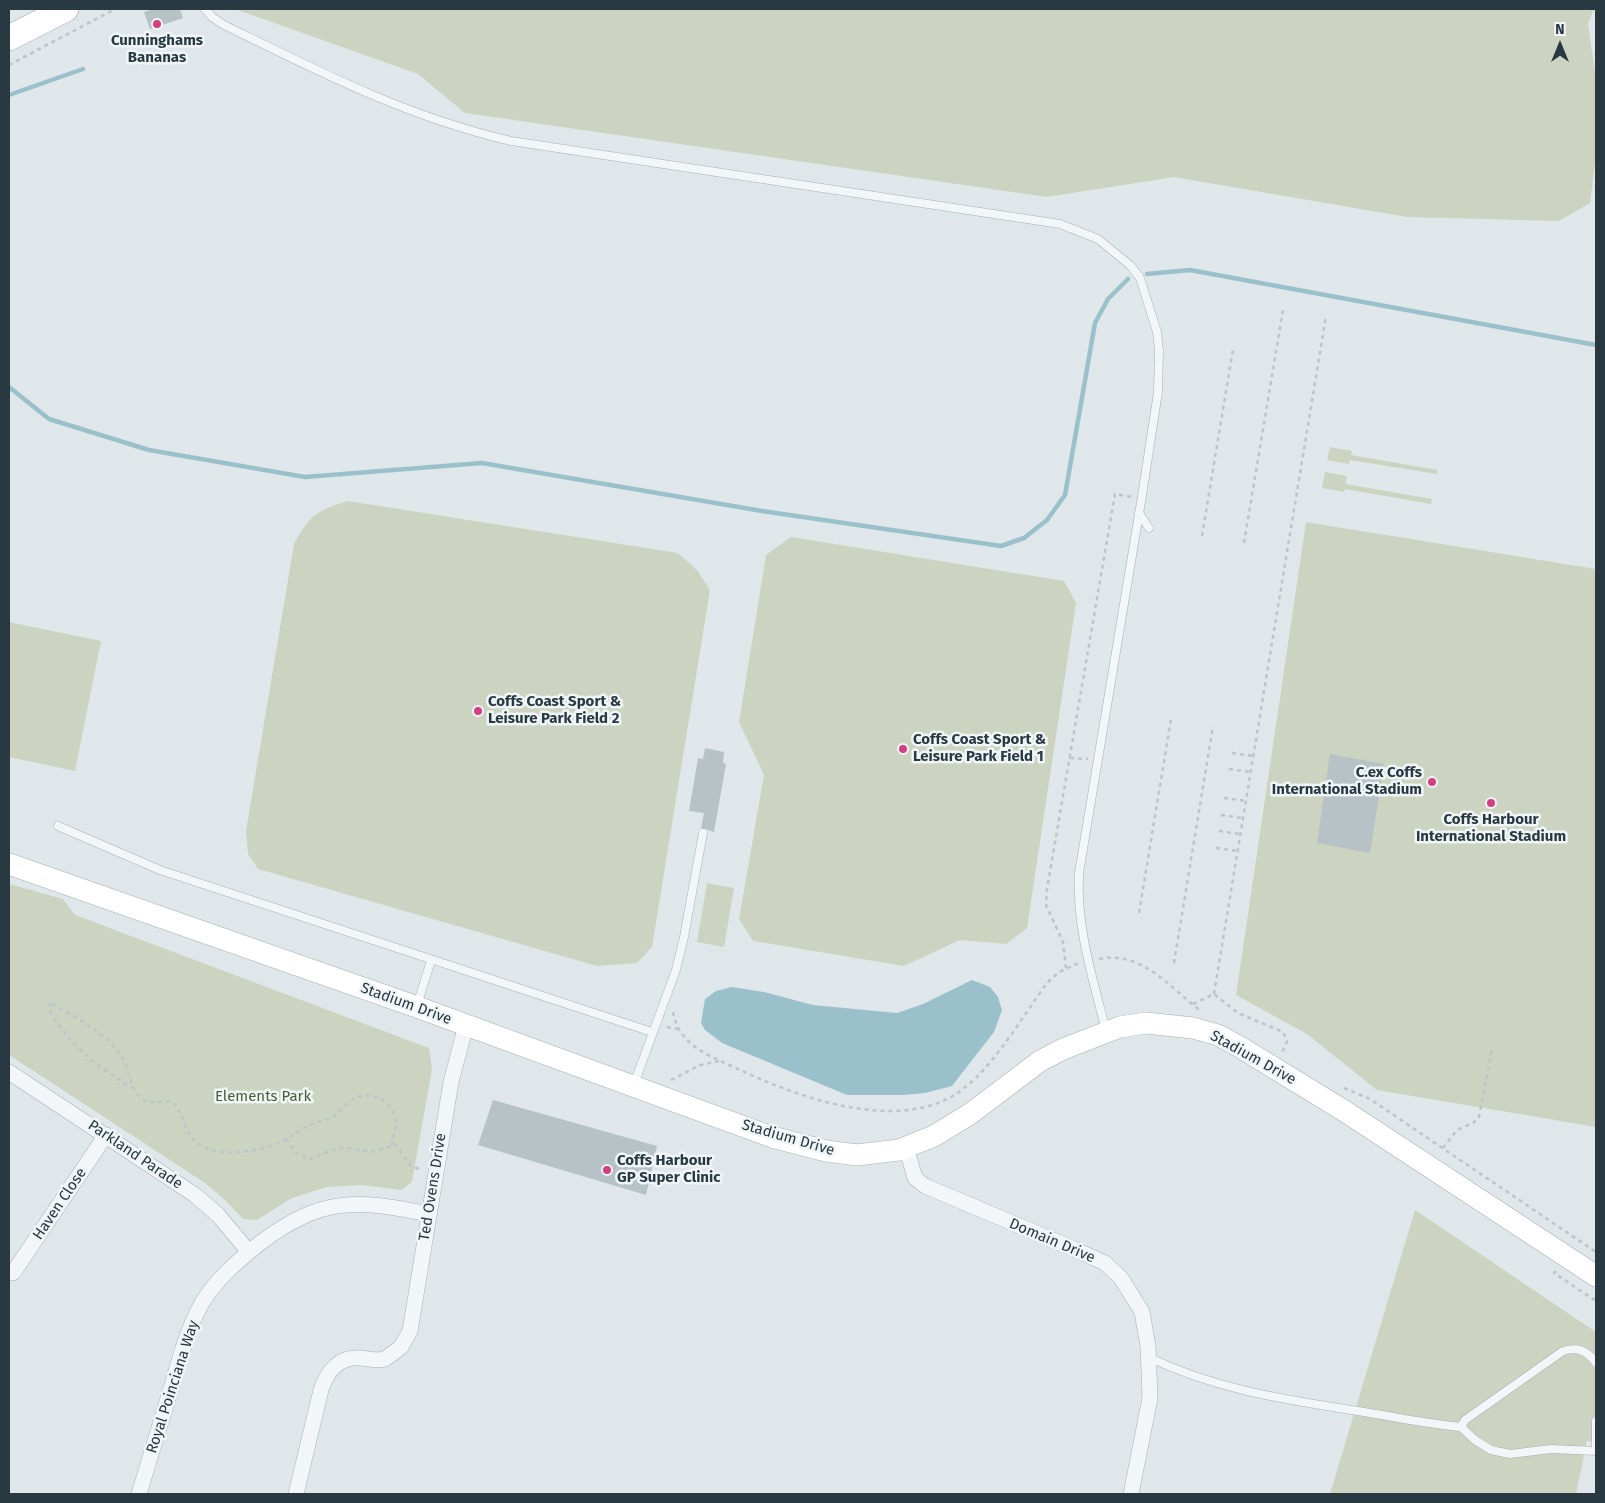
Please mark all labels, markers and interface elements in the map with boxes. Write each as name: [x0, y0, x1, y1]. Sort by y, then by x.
marker: Cunninghams Bananas: [151, 18, 163, 30]
north arrow: [1535, 20, 1585, 70]
text: N: [1555, 21, 1565, 38]
place label: Cunninghams Bananas: [111, 32, 203, 67]
place label: Coffs Coast Sport & Leisure Park Field 2: [488, 693, 621, 728]
marker: Coffs Coast Sport & Leisure Park Field 2: [472, 705, 484, 717]
place label: Coffs Coast Sport & Leisure Park Field 1: [913, 731, 1046, 766]
marker: Coffs Coast Sport & Leisure Park Field 1: [897, 743, 909, 755]
place label: C.ex Coffs International Stadium: [1272, 764, 1422, 799]
marker: C.ex Coffs International Stadium: [1426, 776, 1438, 788]
marker: Coffs Harbour International Stadium: [1485, 797, 1497, 809]
place label: Coffs Harbour International Stadium: [1416, 811, 1566, 846]
street label: Stadium Drive: [358, 979, 454, 1029]
street label: Stadium Drive: [1207, 1027, 1299, 1089]
park label: Elements Park: [215, 1088, 311, 1106]
street label: Stadium Drive: [740, 1116, 836, 1160]
street label: Parkland Parade: [84, 1117, 186, 1193]
street label: Ted Ovens Drive: [416, 1132, 450, 1242]
place label: Coffs Harbour GP Super Clinic: [617, 1152, 720, 1187]
marker: Coffs Harbour GP Super Clinic: [601, 1164, 613, 1176]
street label: Haven Close: [29, 1165, 91, 1243]
street label: Domain Drive: [1006, 1215, 1098, 1267]
street label: Royal Poinciana Way: [143, 1318, 203, 1456]

